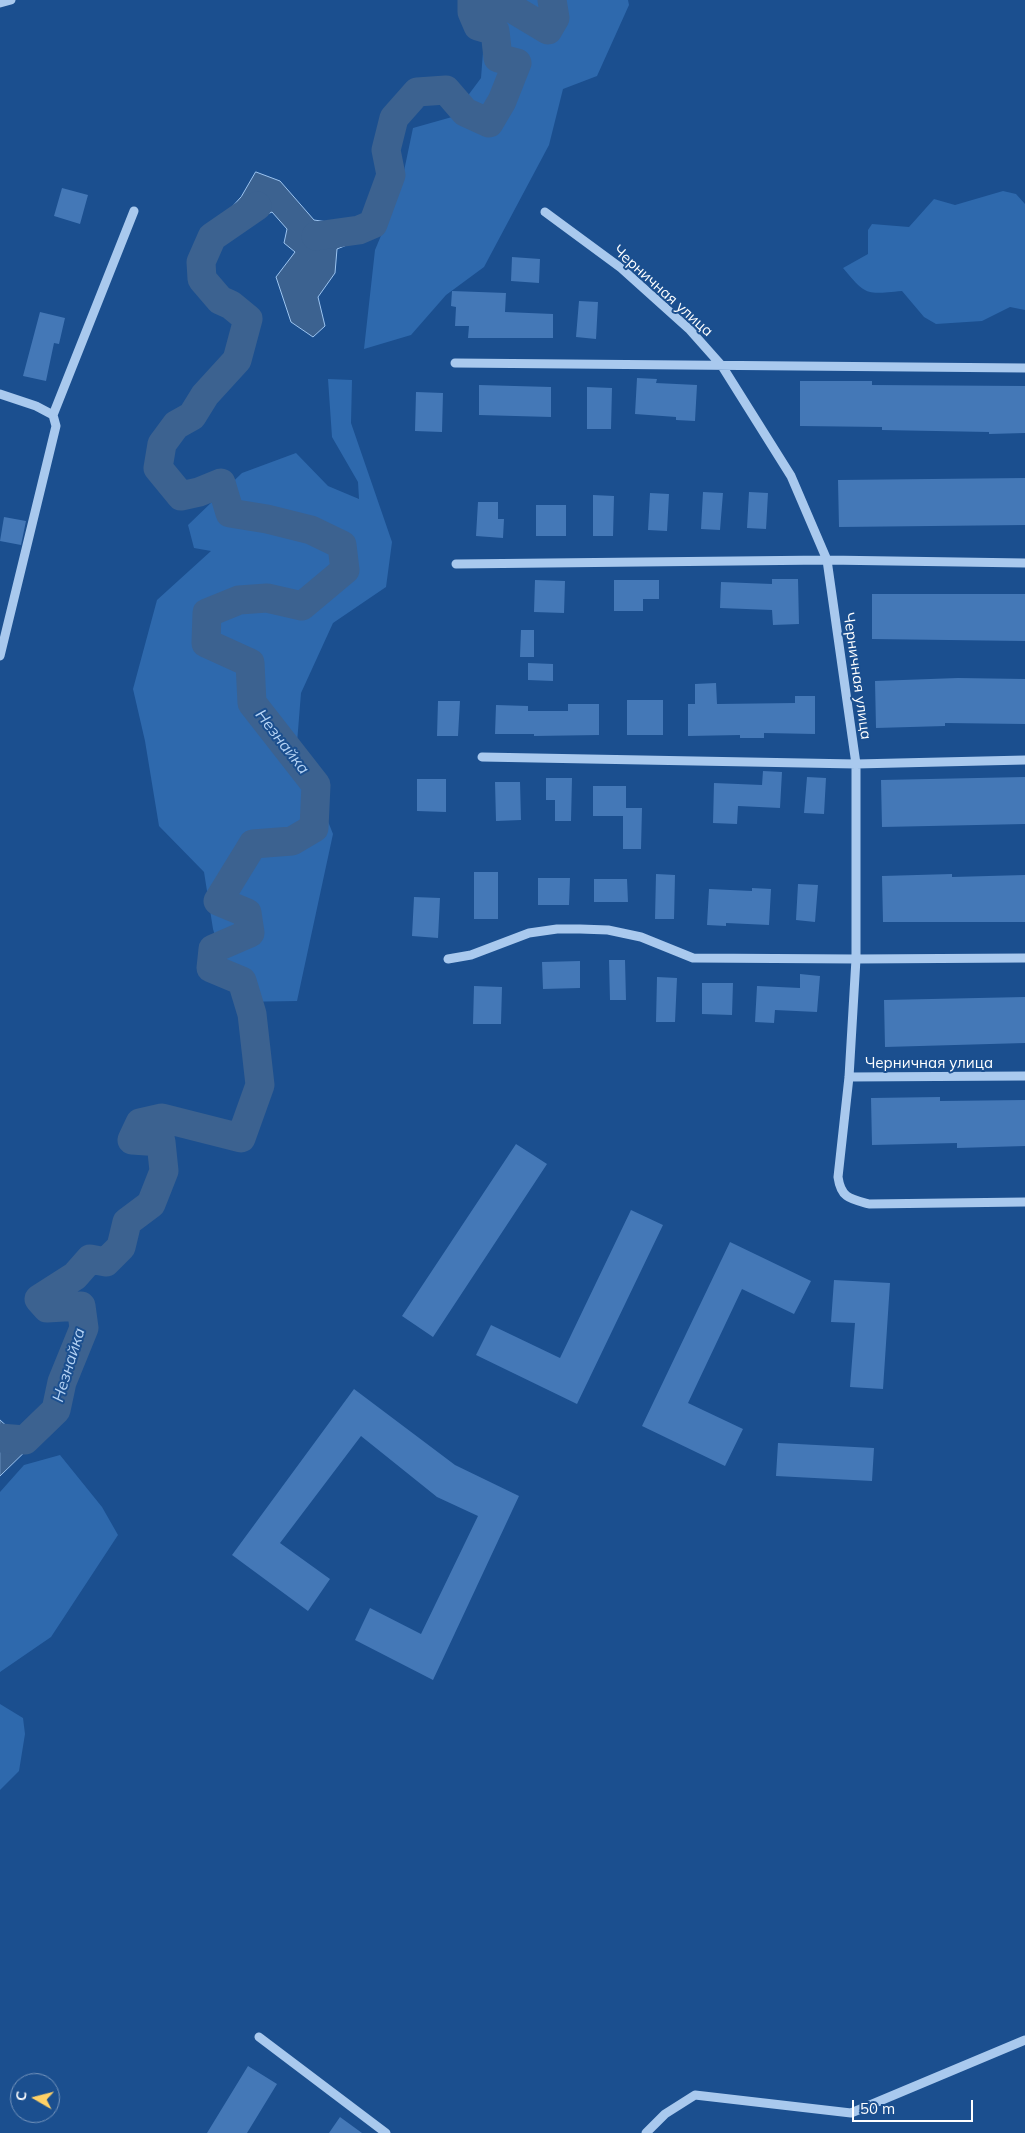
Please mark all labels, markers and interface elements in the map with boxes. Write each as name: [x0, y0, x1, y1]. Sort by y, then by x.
street label: Черничная улица: [609, 241, 717, 341]
street label: Черничная улица: [839, 611, 875, 741]
water label: Незнайка: [251, 706, 313, 778]
street label: Черничная улица: [865, 1054, 993, 1072]
water label: Незнайка: [49, 1326, 89, 1404]
north arrow: [10, 2073, 60, 2123]
text: С: [12, 2090, 31, 2102]
scale bar: [855, 2090, 976, 2122]
text: 50 m: [860, 2099, 895, 2118]

